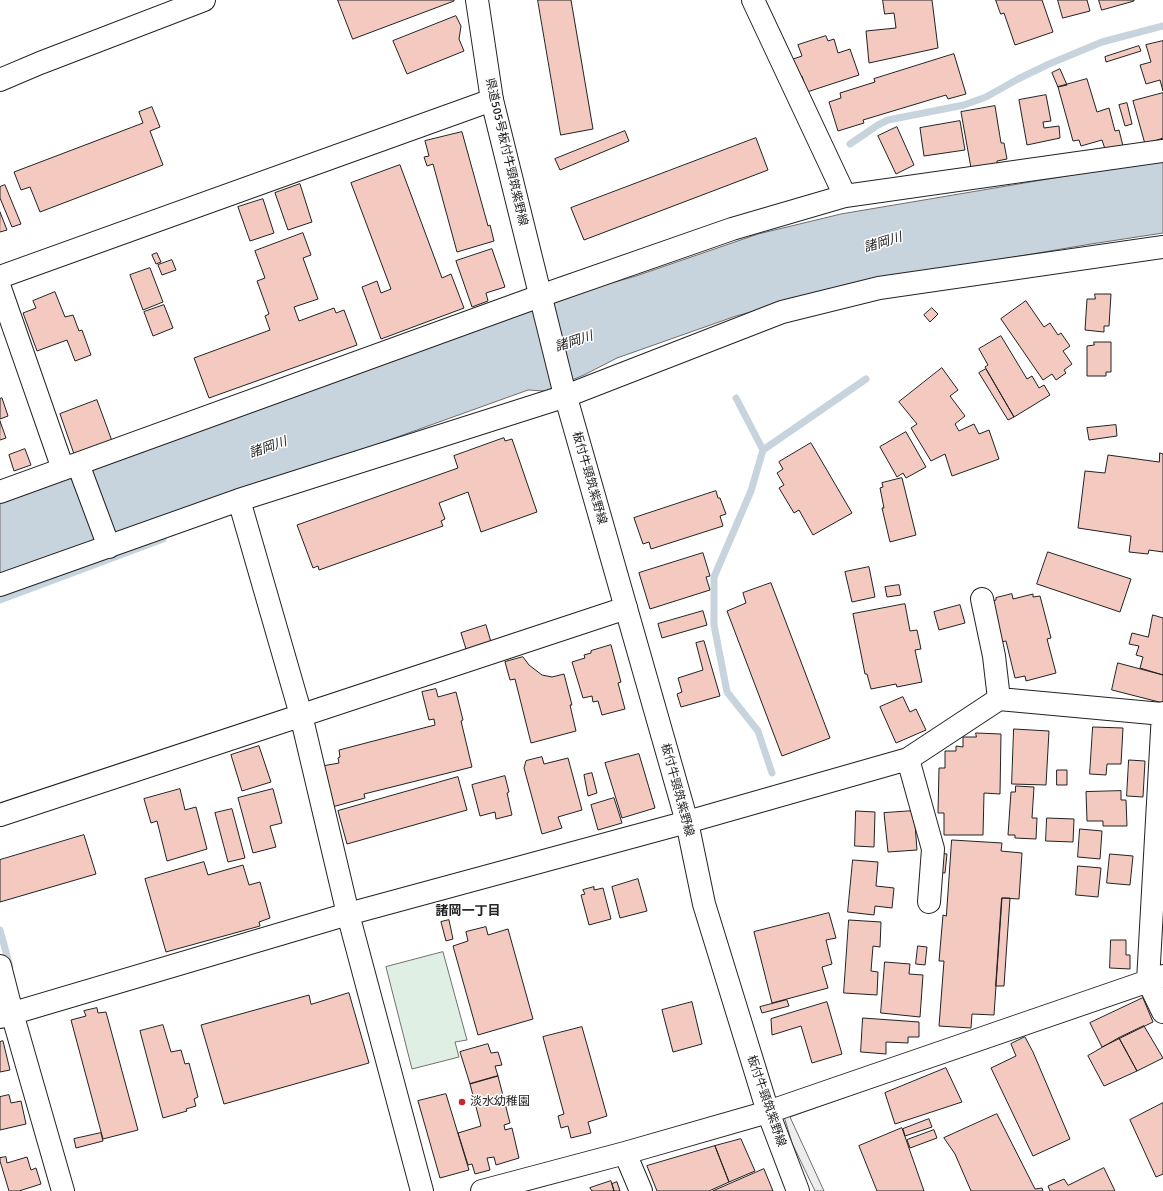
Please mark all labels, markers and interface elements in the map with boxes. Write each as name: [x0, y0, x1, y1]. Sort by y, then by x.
street label: 県道505号板付牛頸筑紫野線: [482, 77, 530, 227]
water label: 諸岡川: [862, 230, 904, 256]
water label: 諸岡川: [553, 329, 595, 355]
street label: 板付牛頸筑紫野線: [569, 430, 609, 526]
water label: 諸岡川: [247, 434, 289, 462]
street label: 板付牛頸筑紫野線: [658, 742, 696, 838]
district label: 諸岡一丁目: [436, 904, 500, 920]
street label: 板付牛頸筑紫野線: [744, 1053, 788, 1149]
place label: 淡水幼稚園: [470, 1095, 530, 1109]
marker: 淡水幼稚園: [457, 1097, 467, 1107]

